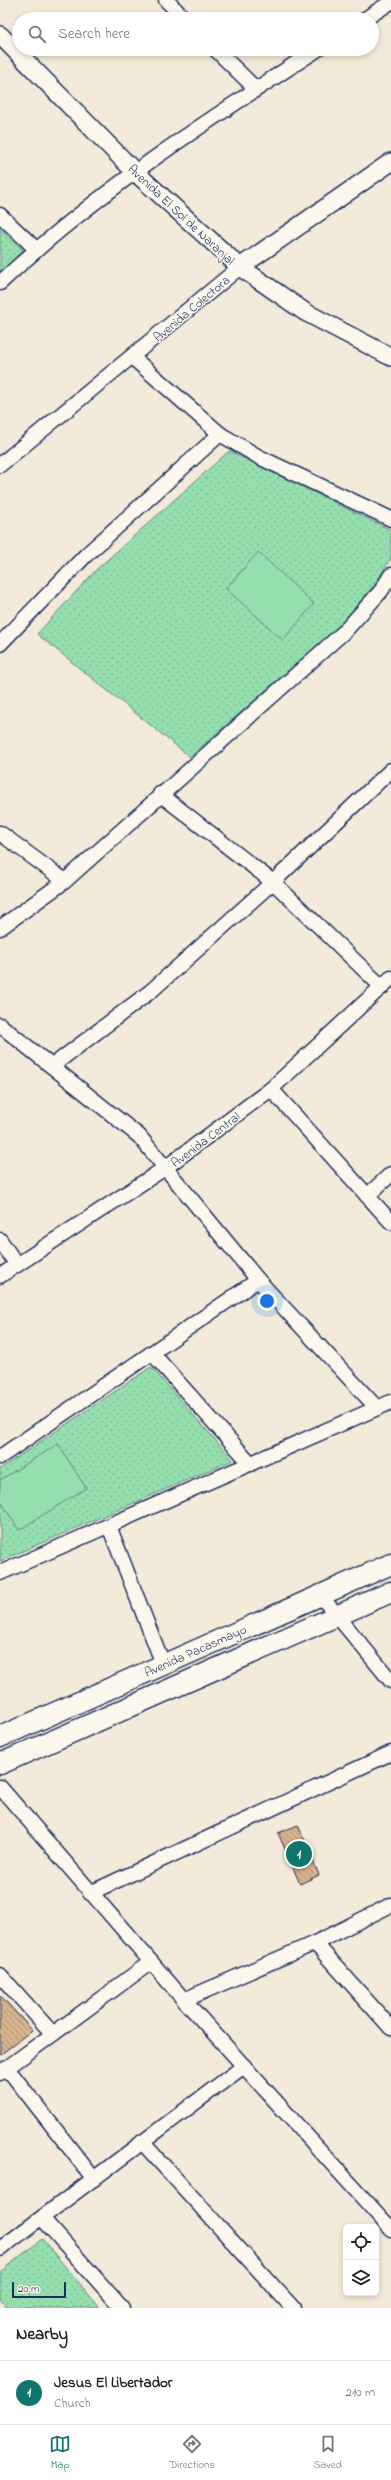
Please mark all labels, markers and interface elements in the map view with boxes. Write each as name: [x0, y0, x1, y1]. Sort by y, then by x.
search box: [12, 12, 379, 56]
icon: search: [26, 23, 48, 45]
text: Search here: [58, 23, 130, 45]
street label: Avenida El Sol de Naranjal: [123, 160, 239, 270]
street label: Avenida Colectora: [149, 271, 234, 347]
street label: Avenida Central: [167, 1108, 245, 1173]
your location: [257, 1291, 277, 1311]
street label: Avenida Pacasmayo: [141, 1620, 250, 1683]
pin: 1: [286, 1839, 312, 1869]
map controls: [343, 2224, 379, 2296]
button: locate: [343, 2224, 379, 2260]
button: layers: [343, 2260, 379, 2296]
scale bar: [12, 2280, 66, 2299]
text: 20 m: [18, 2281, 40, 2297]
text: Nearby: [16, 2322, 68, 2347]
text: Jesus El Libertador: [54, 2372, 173, 2394]
text: 1: [27, 2383, 31, 2402]
text: 210 m: [345, 2383, 375, 2402]
text: Church: [54, 2394, 91, 2413]
tab: Map: [49, 2433, 71, 2473]
tab: Directions: [169, 2433, 215, 2473]
tab: Saved: [313, 2433, 342, 2473]

